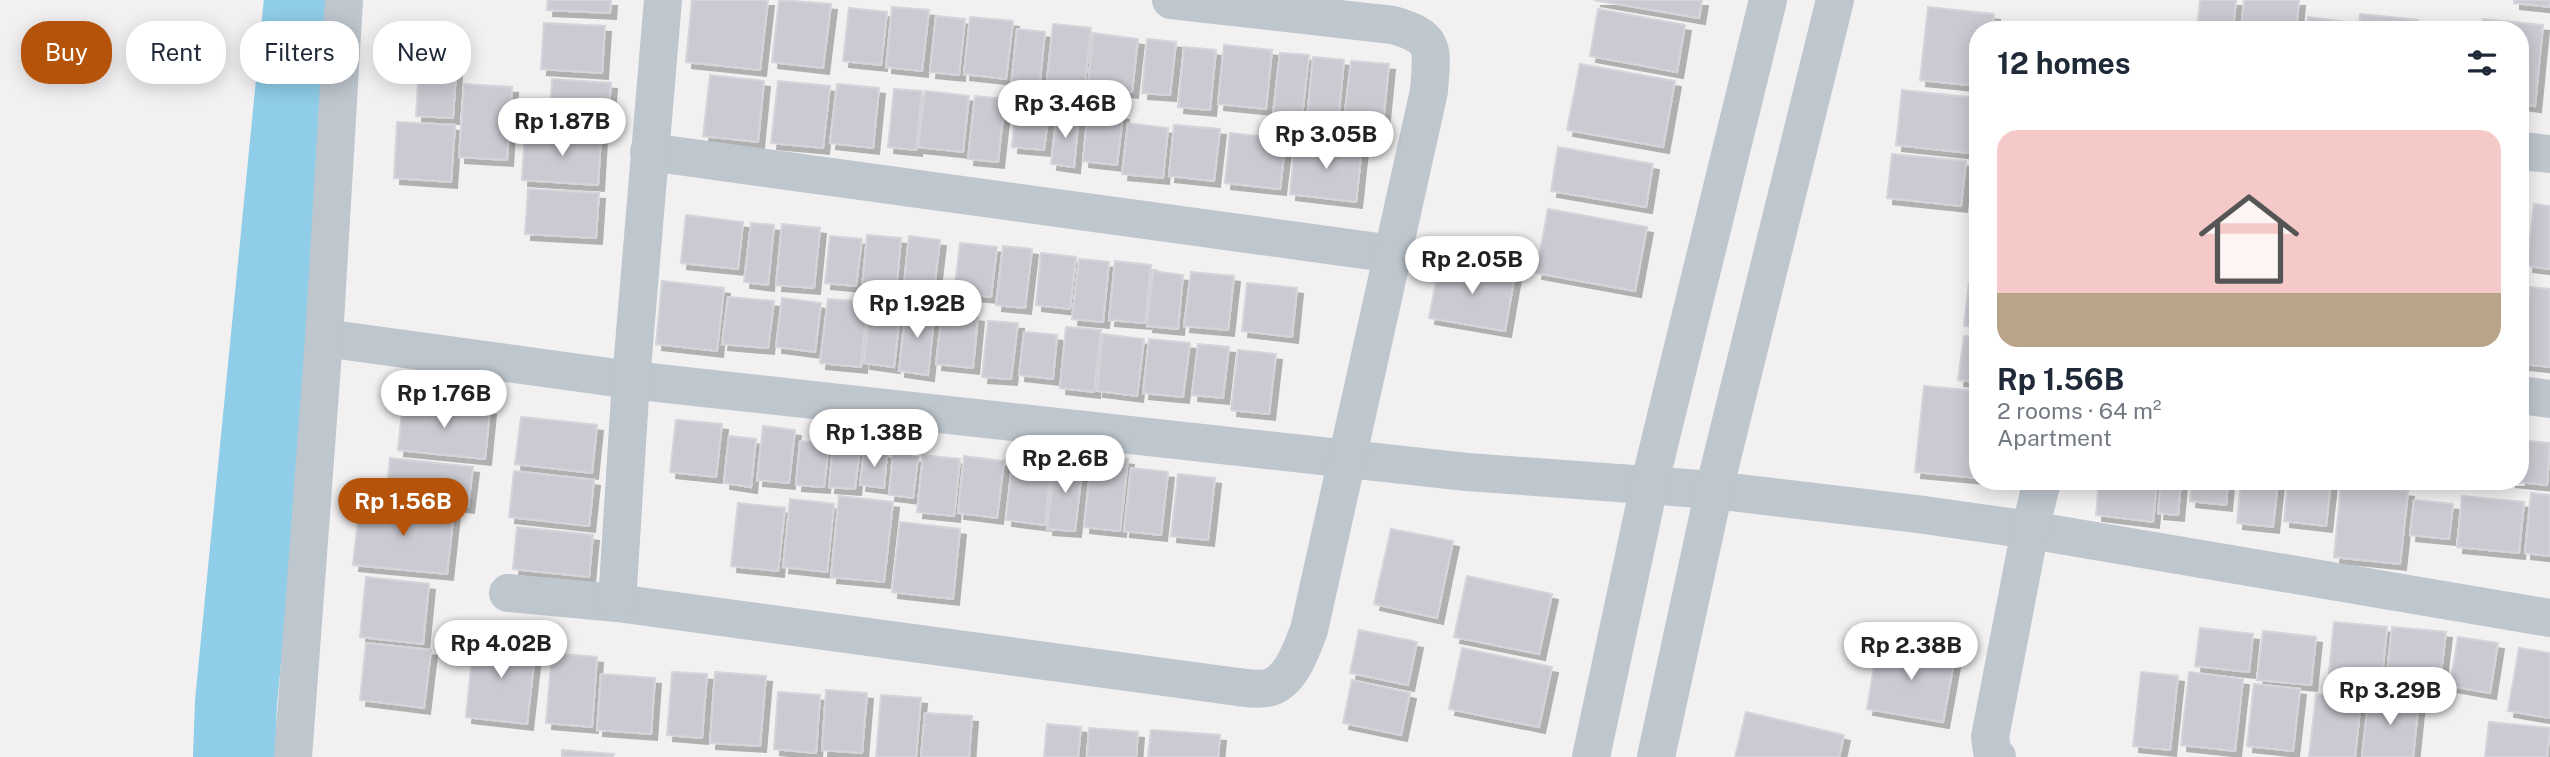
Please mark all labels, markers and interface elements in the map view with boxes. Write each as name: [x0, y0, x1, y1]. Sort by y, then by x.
chip: Buy: [21, 21, 112, 84]
chip: Rent: [126, 21, 226, 84]
chip: Filters: [240, 21, 359, 84]
chip: New: [373, 21, 471, 84]
icon: filters: [2463, 44, 2501, 82]
text: 12 homes: [1997, 45, 2131, 81]
pin: Rp 3.46B: [993, 80, 1137, 140]
text: Rp 3.46B: [1014, 89, 1116, 116]
pin: Rp 1.87B: [490, 99, 634, 158]
text: Rp 1.87B: [514, 107, 610, 134]
pin: Rp 3.05B: [1254, 111, 1398, 171]
text: Rp 3.05B: [1275, 120, 1377, 147]
icon: home: [2186, 176, 2312, 302]
pin: Rp 2.05B: [1400, 236, 1544, 296]
text: Rp 2.05B: [1421, 245, 1523, 272]
pin: Rp 1.92B: [845, 280, 989, 340]
text: Rp 1.92B: [869, 289, 965, 316]
text: Rp 1.56B: [1997, 361, 2124, 397]
pin: Rp 1.76B: [372, 370, 516, 430]
text: Rp 1.76B: [397, 379, 491, 406]
text: 2 rooms · 64 m²: [1997, 397, 2161, 424]
pin: Rp 1.38B: [802, 410, 946, 469]
text: Rp 1.38B: [825, 418, 923, 445]
text: Apartment: [1997, 424, 2112, 451]
pin: Rp 2.6B: [1000, 435, 1130, 495]
text: Rp 2.6B: [1022, 444, 1108, 471]
pin: Rp 1.56B: [331, 478, 475, 538]
text: Rp 1.56B: [354, 487, 452, 514]
pin: Rp 4.02B: [429, 620, 573, 680]
pin: Rp 2.38B: [1839, 622, 1983, 682]
text: Rp 4.02B: [450, 629, 552, 656]
text: Rp 2.38B: [1860, 631, 1962, 658]
pin: Rp 3.29B: [2318, 668, 2462, 727]
text: Rp 3.29B: [2339, 676, 2441, 703]

